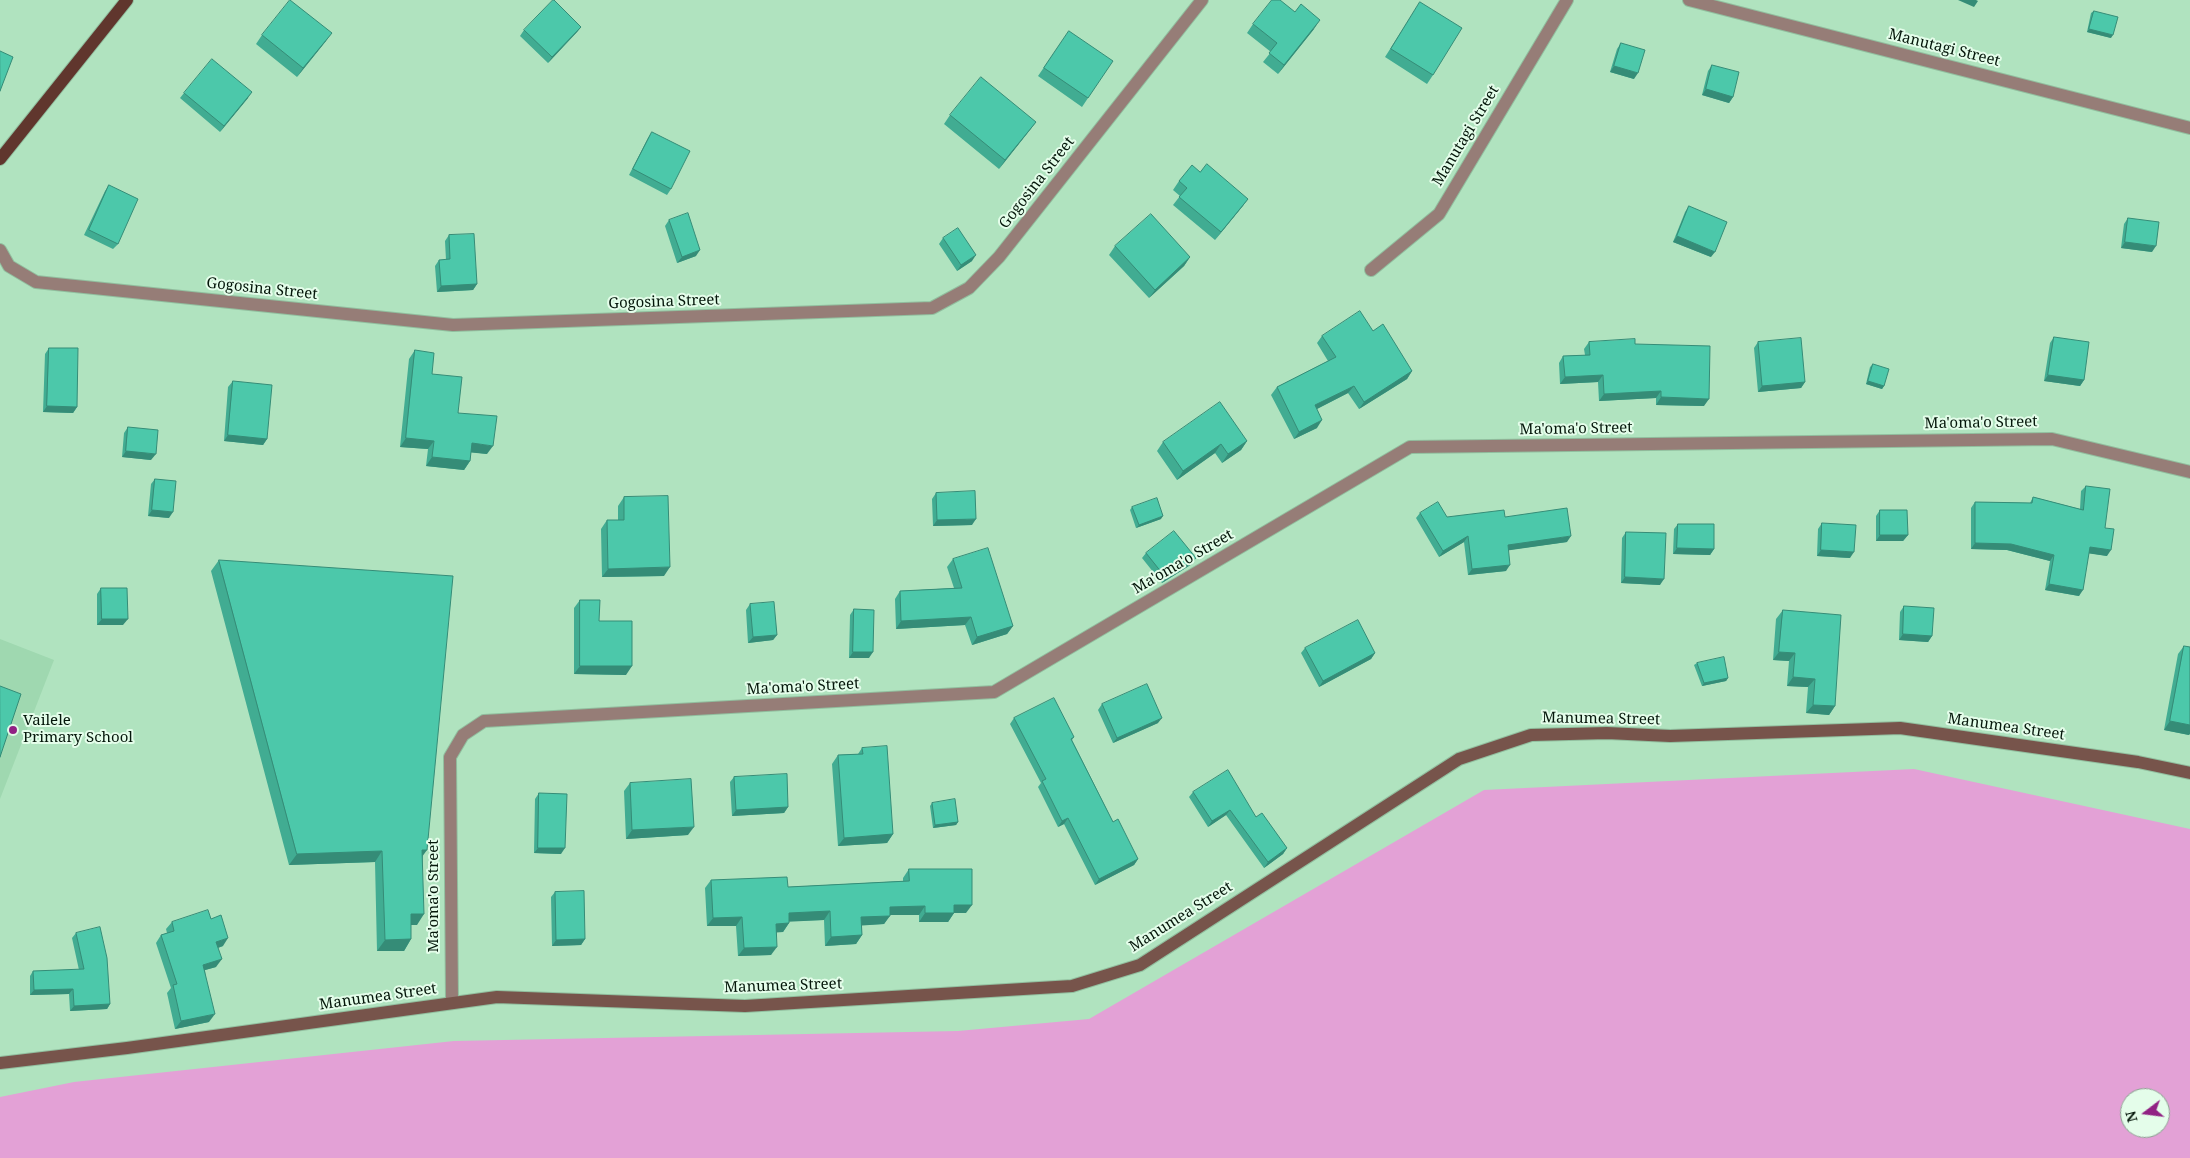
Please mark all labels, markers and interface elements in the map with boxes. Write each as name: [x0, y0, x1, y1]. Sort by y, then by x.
street label: Manutagi Street: [1886, 25, 2002, 71]
street label: Manutagi Street: [1429, 82, 1503, 190]
street label: Gogosina Street: [996, 134, 1078, 232]
street label: Gogosina Street: [206, 274, 318, 304]
street label: Gogosina Street: [608, 291, 720, 313]
street label: Ma'oma'o Street: [1924, 413, 2038, 433]
street label: Ma'oma'o Street: [1519, 419, 1633, 439]
street label: Ma'oma'o Street: [1130, 526, 1236, 598]
street label: Ma'oma'o Street: [746, 675, 860, 699]
street label: Manumea Street: [1542, 709, 1660, 729]
street label: Manumea Street: [1946, 710, 2066, 744]
place label: Vailele Primary School: [23, 712, 133, 747]
marker: Vailele Primary School: [7, 724, 19, 736]
street label: Ma'oma'o Street: [425, 840, 443, 952]
street label: Manumea Street: [1126, 878, 1236, 956]
street label: Manumea Street: [724, 975, 842, 997]
street label: Manumea Street: [318, 980, 438, 1014]
north arrow: [2120, 1088, 2170, 1138]
text: N: [2120, 1109, 2142, 1125]

